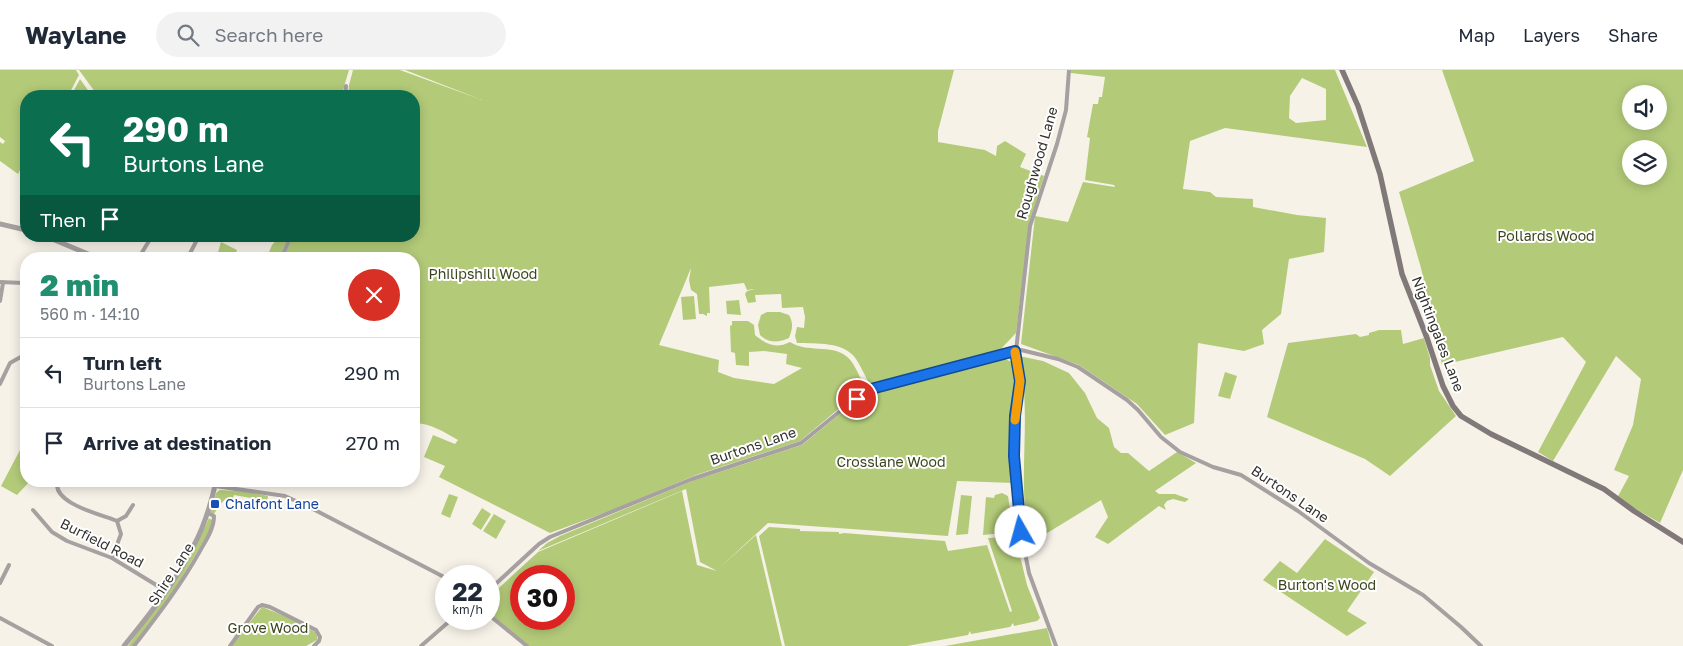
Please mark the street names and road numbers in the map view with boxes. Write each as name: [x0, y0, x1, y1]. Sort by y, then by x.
street label: Roughwood Lane: [1012, 105, 1061, 221]
street label: Nightingales Lane: [1409, 274, 1468, 394]
street label: Burtons Lane: [708, 423, 798, 468]
street label: Burtons Lane: [1248, 461, 1332, 526]
street label: Burfield Road: [58, 514, 147, 571]
street label: Shire Lane: [144, 539, 197, 608]

